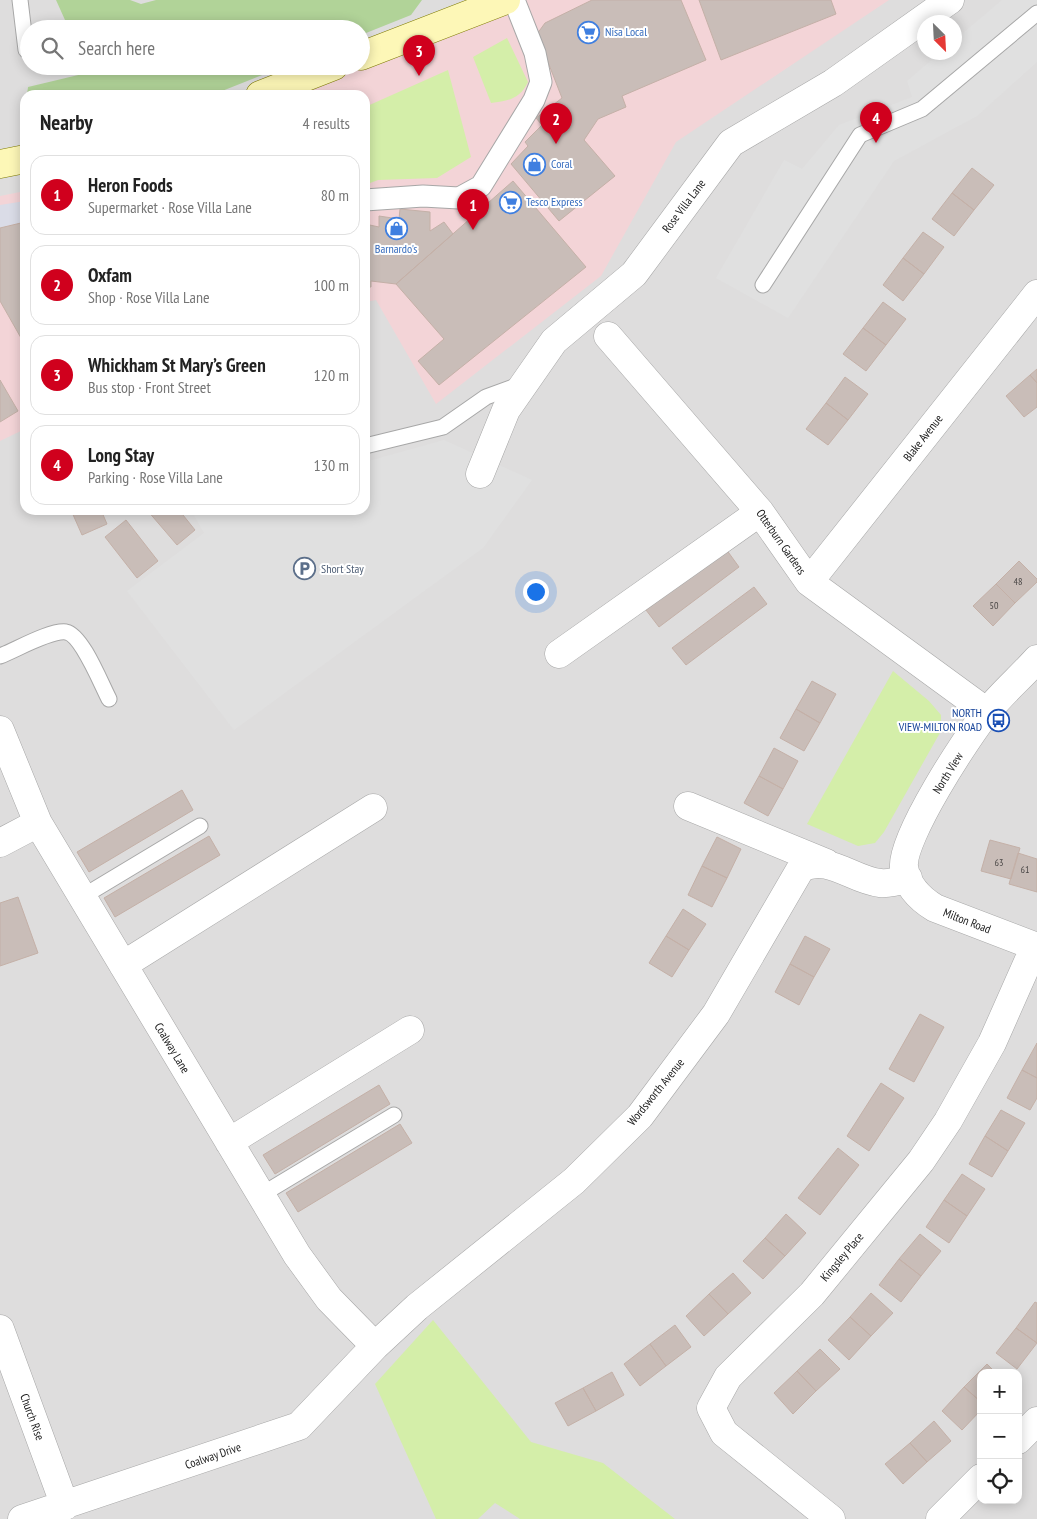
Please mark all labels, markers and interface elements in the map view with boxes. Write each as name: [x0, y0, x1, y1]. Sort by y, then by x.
north arrow: [917, 15, 962, 60]
search box: [20, 20, 370, 75]
supermarket icon: Nisa Local: [577, 20, 601, 44]
place label: Nisa Local: [605, 24, 647, 39]
icon: search: [38, 34, 66, 62]
pin: 3: [403, 35, 435, 76]
text: Search here: [78, 36, 155, 60]
pin: 4: [860, 102, 892, 143]
pin: 2: [540, 103, 572, 144]
text: Nearby: [40, 109, 93, 136]
text: 4 results: [303, 113, 350, 133]
shop icon: Coral: [523, 152, 547, 176]
place label: Coral: [551, 156, 572, 171]
text: Heron Foods: [88, 173, 173, 197]
street label: Rose Villa Lane: [659, 176, 708, 235]
text: 1: [53, 185, 61, 205]
text: 80 m: [321, 185, 349, 205]
pin: 1: [457, 189, 489, 230]
supermarket icon: Tesco Express: [498, 190, 522, 214]
place label: Tesco Express: [526, 194, 583, 209]
text: Supermarket · Rose Villa Lane: [88, 197, 252, 217]
shop icon: Barnardo's: [384, 216, 408, 240]
place label: Barnardo's: [375, 241, 417, 256]
text: Oxfam: [88, 263, 132, 287]
text: 2: [53, 275, 61, 295]
text: 100 m: [314, 275, 349, 295]
text: Shop · Rose Villa Lane: [88, 287, 210, 307]
text: Whickham St Mary’s Green: [88, 353, 266, 377]
text: 3: [53, 365, 61, 385]
text: 120 m: [314, 365, 349, 385]
text: Bus stop · Front Street: [88, 377, 211, 397]
street label: Blake Avenue: [900, 411, 946, 464]
text: Long Stay: [88, 443, 154, 467]
text: 4: [53, 455, 61, 475]
text: 130 m: [314, 455, 349, 475]
text: Parking · Rose Villa Lane: [88, 467, 223, 487]
street label: Otterburn Gardens: [753, 506, 809, 577]
parking icon: Short Stay: [293, 557, 317, 581]
place label: Short Stay: [321, 561, 364, 576]
house number: 48: [1014, 575, 1023, 588]
your location: [523, 579, 549, 605]
house number: 50: [990, 599, 999, 612]
place label: NORTH VIEW-MILTON ROAD: [898, 705, 982, 734]
bus stop icon: NORTH VIEW-MILTON ROAD: [986, 708, 1010, 732]
street label: North View: [929, 748, 967, 796]
house number: 63: [995, 856, 1004, 869]
house number: 61: [1021, 863, 1030, 876]
street label: Milton Road: [941, 905, 993, 936]
street label: Coalway Lane: [151, 1020, 193, 1076]
street label: Wordsworth Avenue: [624, 1055, 687, 1128]
street label: Kingsley Place: [817, 1229, 866, 1284]
map controls: [977, 1369, 1022, 1504]
button: +: [977, 1369, 1022, 1414]
street label: Church Rise: [17, 1391, 48, 1442]
button: −: [977, 1414, 1022, 1459]
street label: Coalway Drive: [183, 1439, 243, 1472]
button: locate: [977, 1459, 1022, 1504]

